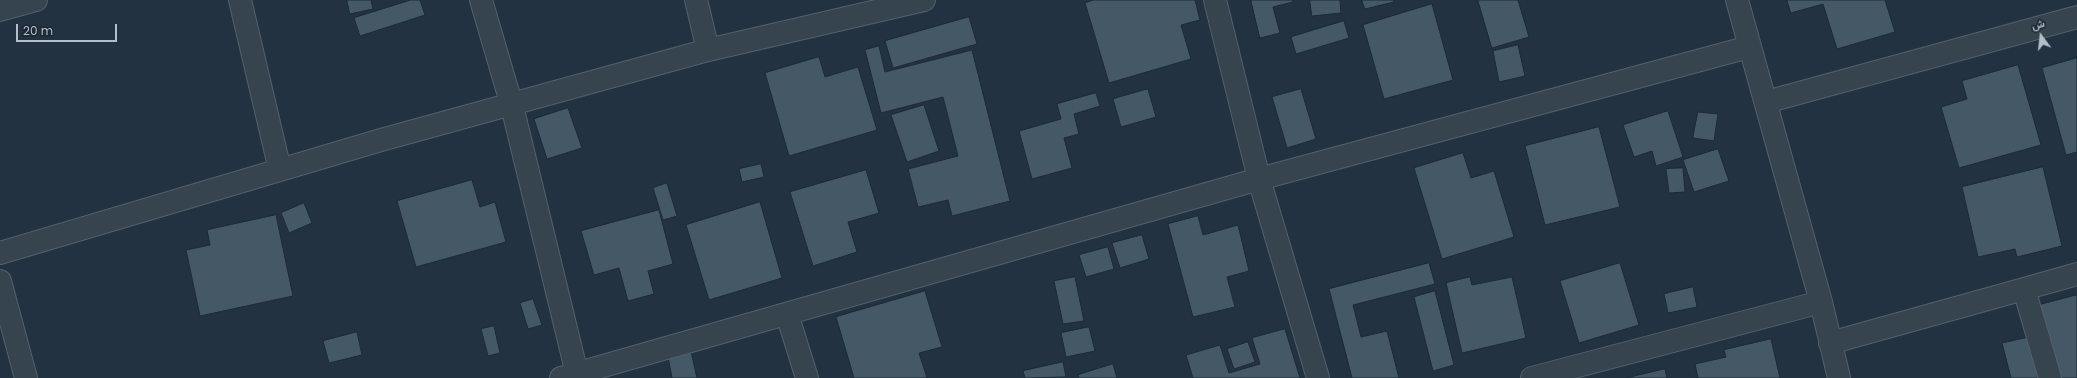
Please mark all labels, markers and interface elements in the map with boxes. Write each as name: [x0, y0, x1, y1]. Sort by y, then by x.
text: ش: [2029, 15, 2046, 34]
scale bar: [18, 16, 119, 42]
north arrow: [2021, 16, 2061, 56]
text: 20 m: [23, 22, 53, 39]

